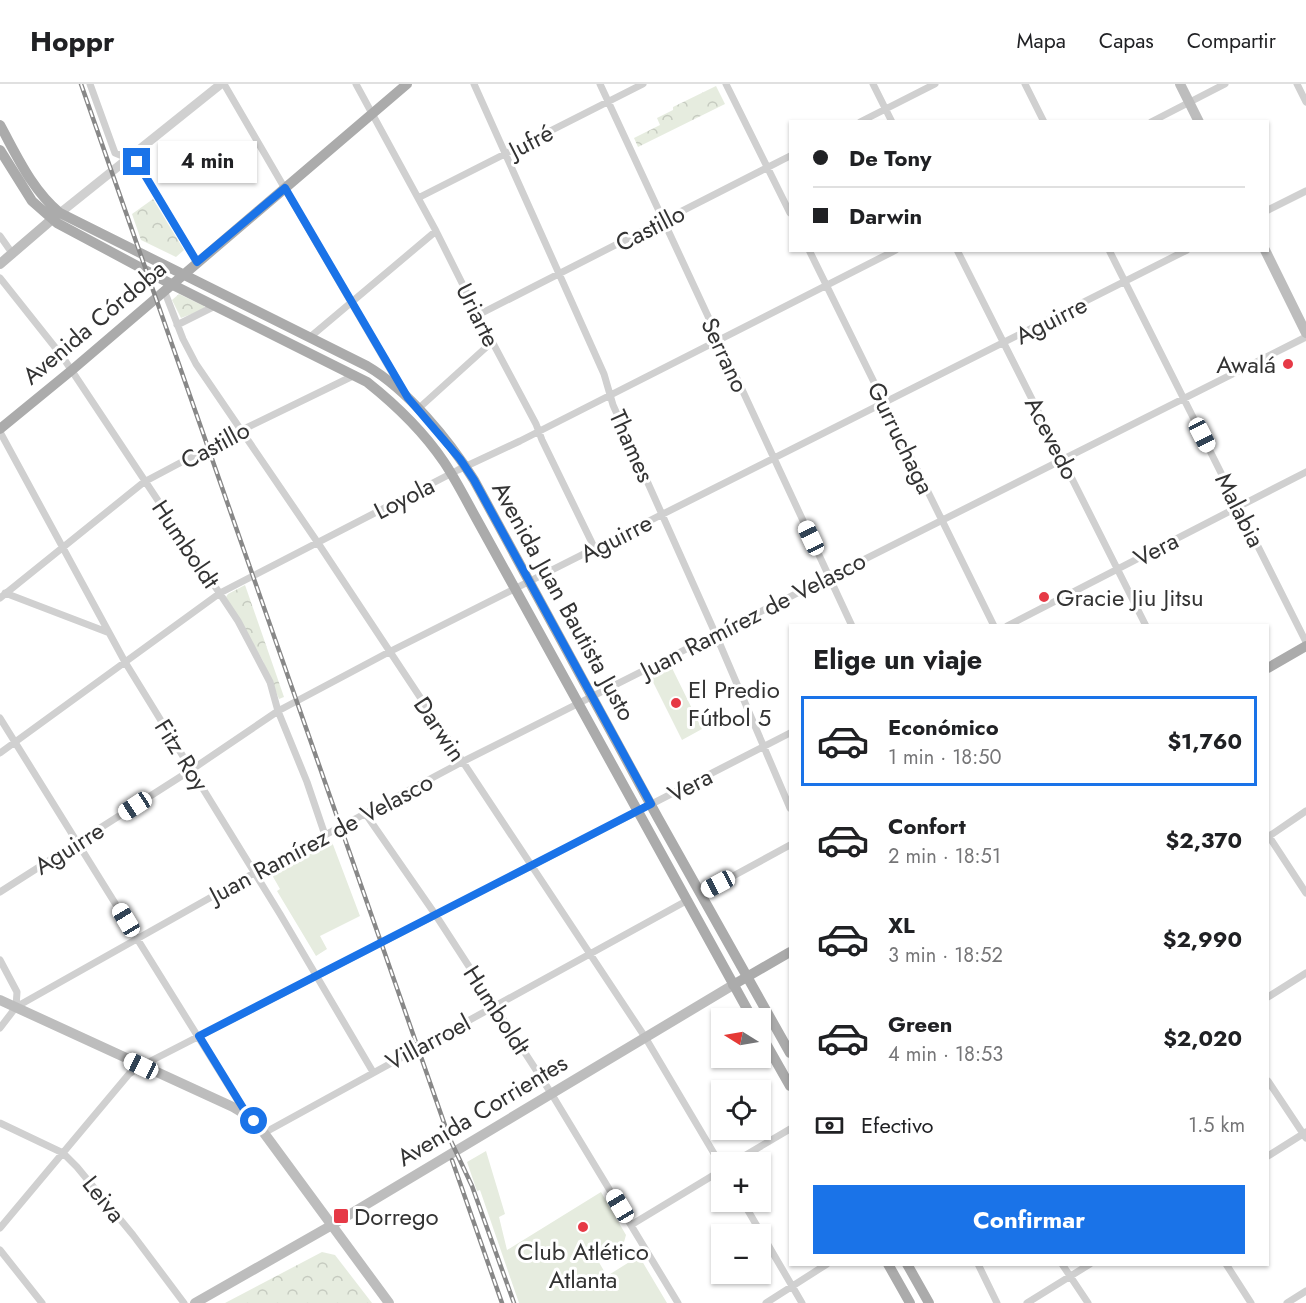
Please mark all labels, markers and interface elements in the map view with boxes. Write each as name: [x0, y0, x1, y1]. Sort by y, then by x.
text: Hoppr: [30, 21, 115, 62]
text: Mapa: [1017, 26, 1066, 56]
text: Capas: [1099, 26, 1154, 56]
text: Compartir: [1187, 26, 1276, 56]
street label: Jufré: [500, 115, 559, 168]
callout: 4 min: [158, 141, 257, 183]
text: De Tony: [849, 142, 931, 174]
text: 4 min: [181, 147, 234, 176]
route end: [123, 148, 150, 175]
street label: Castillo: [609, 196, 691, 260]
text: Darwin: [849, 200, 922, 232]
street label: Avenida Córdoba: [14, 251, 174, 393]
street label: Uriarte: [447, 277, 509, 353]
street label: Aguirre: [1009, 287, 1093, 353]
street label: Serrano: [692, 312, 758, 398]
place label: Awalá: [1216, 347, 1276, 382]
marker: Awalá: [1281, 357, 1295, 371]
street label: Gurruchaga: [859, 376, 943, 500]
street label: Acevedo: [1016, 391, 1088, 485]
street label: Thames: [601, 404, 663, 488]
street label: Castillo: [174, 412, 256, 478]
car: [1186, 415, 1218, 455]
street label: Malabia: [1206, 467, 1274, 553]
street label: Loyola: [368, 468, 440, 528]
street label: Avenida Juan Bautista Justo: [484, 475, 644, 727]
street label: Humboldt: [143, 493, 229, 596]
street label: Aguirre: [574, 505, 658, 571]
car: [795, 518, 827, 558]
street label: Vera: [1128, 523, 1184, 575]
street label: Juan Ramírez de Velasco: [632, 543, 872, 688]
place label: Gracie Jiu Jitsu: [1056, 580, 1203, 615]
marker: Gracie Jiu Jitsu: [1037, 590, 1051, 604]
text: Elige un viaje: [813, 640, 982, 679]
place label: El Predio Fútbol 5: [688, 672, 780, 735]
street label: Darwin: [405, 689, 475, 769]
marker: El Predio Fútbol 5: [669, 696, 683, 710]
text: Económico: [888, 711, 999, 743]
street label: Fitz Roy: [146, 712, 218, 798]
icon: car: [816, 714, 870, 768]
text: $1,760: [1167, 725, 1242, 757]
text: 1 min · 18:50: [888, 743, 1002, 772]
street label: Vera: [662, 759, 718, 811]
street label: Juan Ramírez de Velasco: [200, 764, 439, 913]
car: [115, 789, 155, 823]
text: Confort: [888, 810, 966, 842]
street label: Aguirre: [27, 813, 111, 883]
icon: car: [816, 813, 870, 867]
text: $2,370: [1166, 824, 1242, 856]
text: 2 min · 18:51: [888, 842, 1001, 871]
car: [698, 868, 738, 900]
car: [109, 900, 143, 940]
text: XL: [888, 909, 915, 941]
icon: car: [816, 912, 870, 966]
text: $2,990: [1163, 923, 1242, 955]
text: 3 min · 18:52: [888, 941, 1003, 970]
street label: Humboldt: [455, 958, 539, 1062]
street label: Villarroel: [379, 1005, 477, 1079]
north arrow: [711, 1008, 771, 1068]
map controls: [711, 1008, 771, 1284]
text: Green: [888, 1008, 952, 1040]
icon: car: [816, 1011, 870, 1065]
text: $2,020: [1163, 1022, 1242, 1054]
text: 4 min · 18:53: [888, 1040, 1003, 1069]
street label: Avenida Corrientes: [390, 1045, 574, 1175]
car: [121, 1050, 161, 1082]
button: locate: [711, 1080, 771, 1140]
route start: [240, 1107, 267, 1134]
icon: cash: [813, 1109, 846, 1142]
text: Efectivo: [861, 1109, 934, 1141]
text: 1.5 km: [1188, 1111, 1245, 1140]
button: +: [711, 1152, 771, 1212]
street label: Leiva: [74, 1168, 134, 1230]
button: Confirmar: [813, 1185, 1245, 1254]
car: [603, 1186, 637, 1226]
place label: Dorrego: [354, 1199, 439, 1234]
marker: Dorrego: [332, 1207, 350, 1225]
marker: Club Atlético Atlanta: [576, 1220, 590, 1234]
button: −: [711, 1224, 771, 1284]
place label: Club Atlético Atlanta: [517, 1234, 649, 1297]

